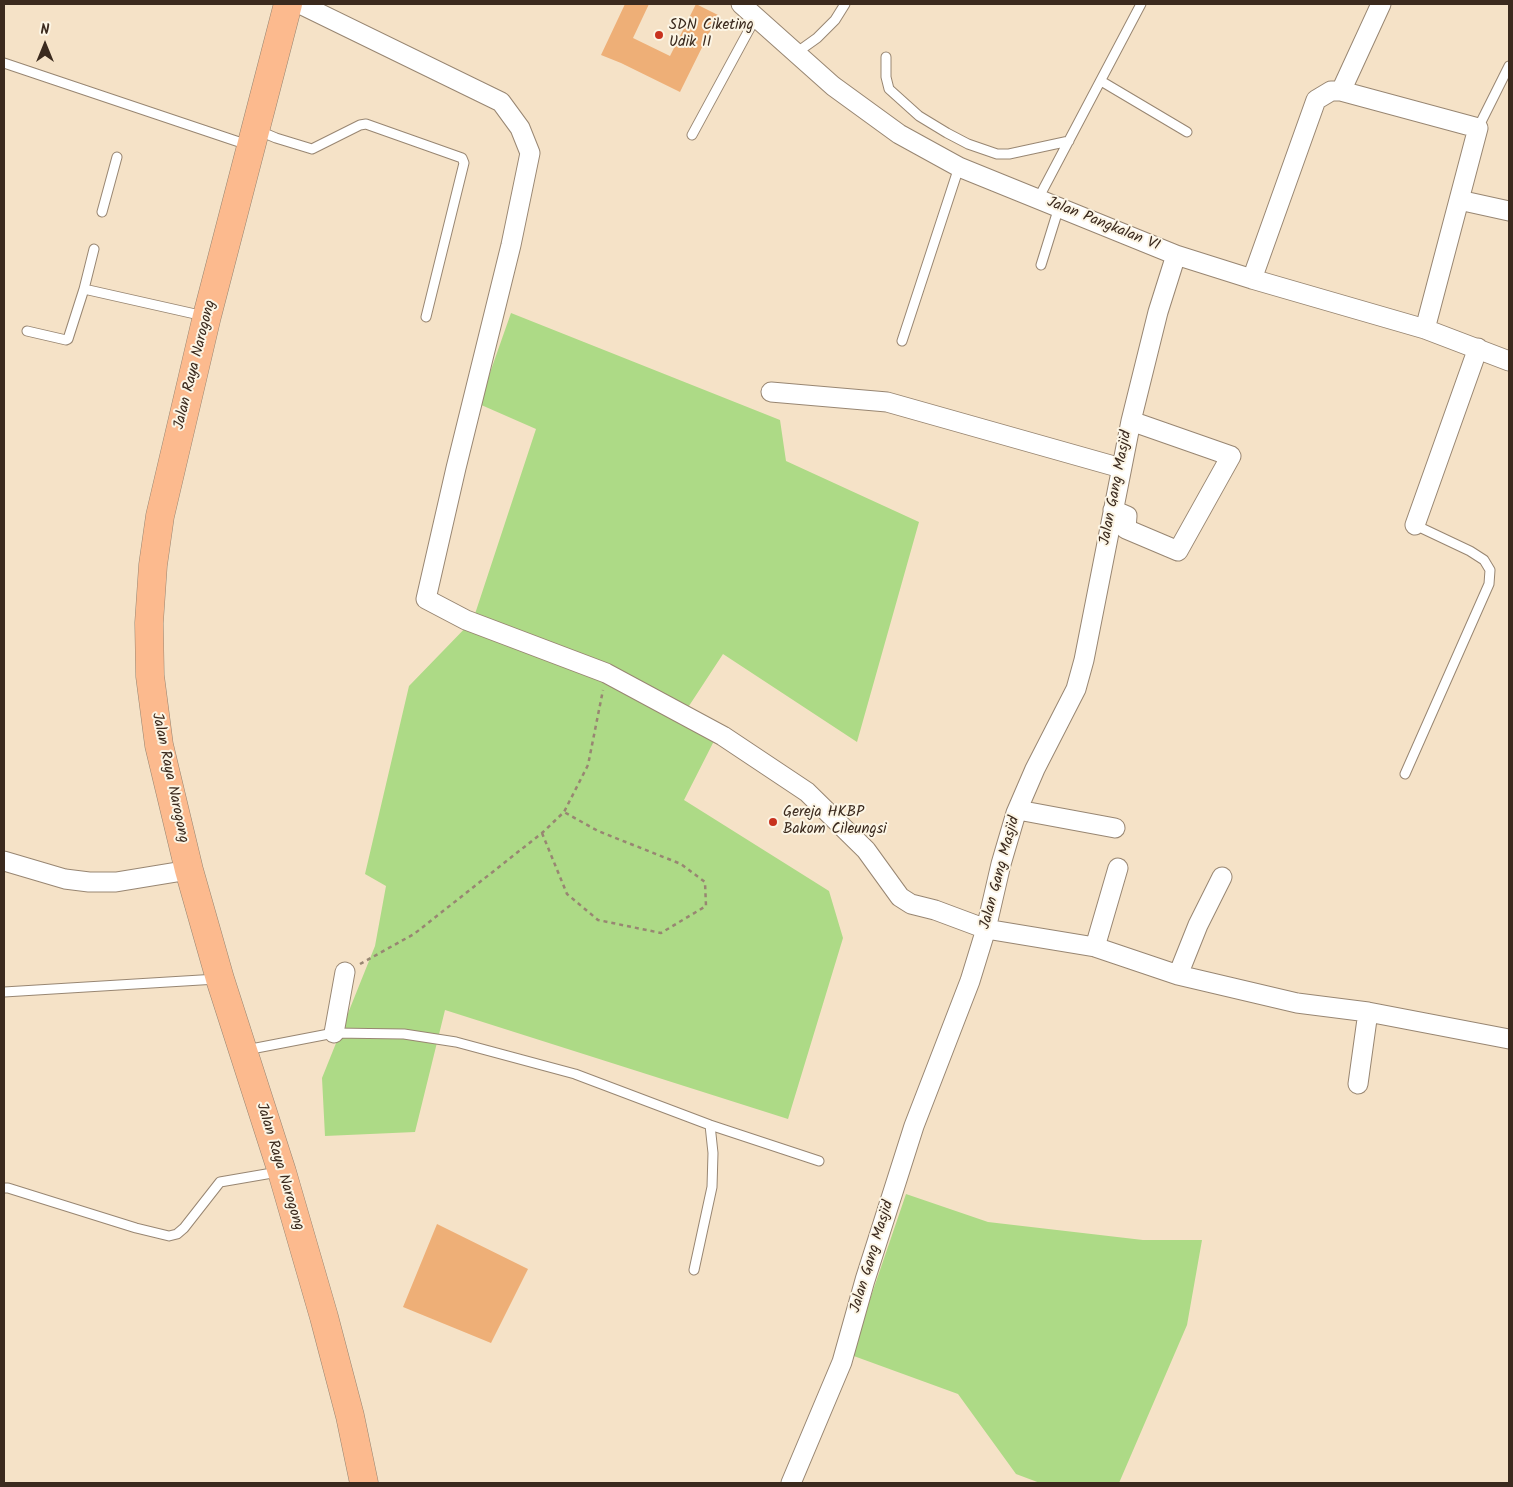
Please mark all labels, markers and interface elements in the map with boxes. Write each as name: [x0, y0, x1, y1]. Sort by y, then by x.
place label: SDN Ciketing Udik II: [669, 17, 754, 52]
text: N: [41, 19, 49, 41]
north arrow: [20, 20, 70, 70]
marker: SDN Ciketing Udik II: [653, 29, 665, 41]
street label: Jalan Pangkalan VI: [1044, 194, 1162, 256]
street label: Jalan Raya Narogong: [171, 298, 221, 432]
street label: Jalan Gang Masjid: [1097, 429, 1137, 547]
street label: Jalan Raya Narogong: [146, 711, 192, 845]
place label: Gereja HKBP Bakom Cileungsi: [783, 804, 887, 839]
street label: Jalan Gang Masjid: [977, 815, 1025, 931]
marker: Gereja HKBP Bakom Cileungsi: [767, 816, 779, 828]
street label: Jalan Raya Narogong: [251, 1101, 307, 1233]
street label: Jalan Gang Masjid: [847, 1199, 899, 1315]

